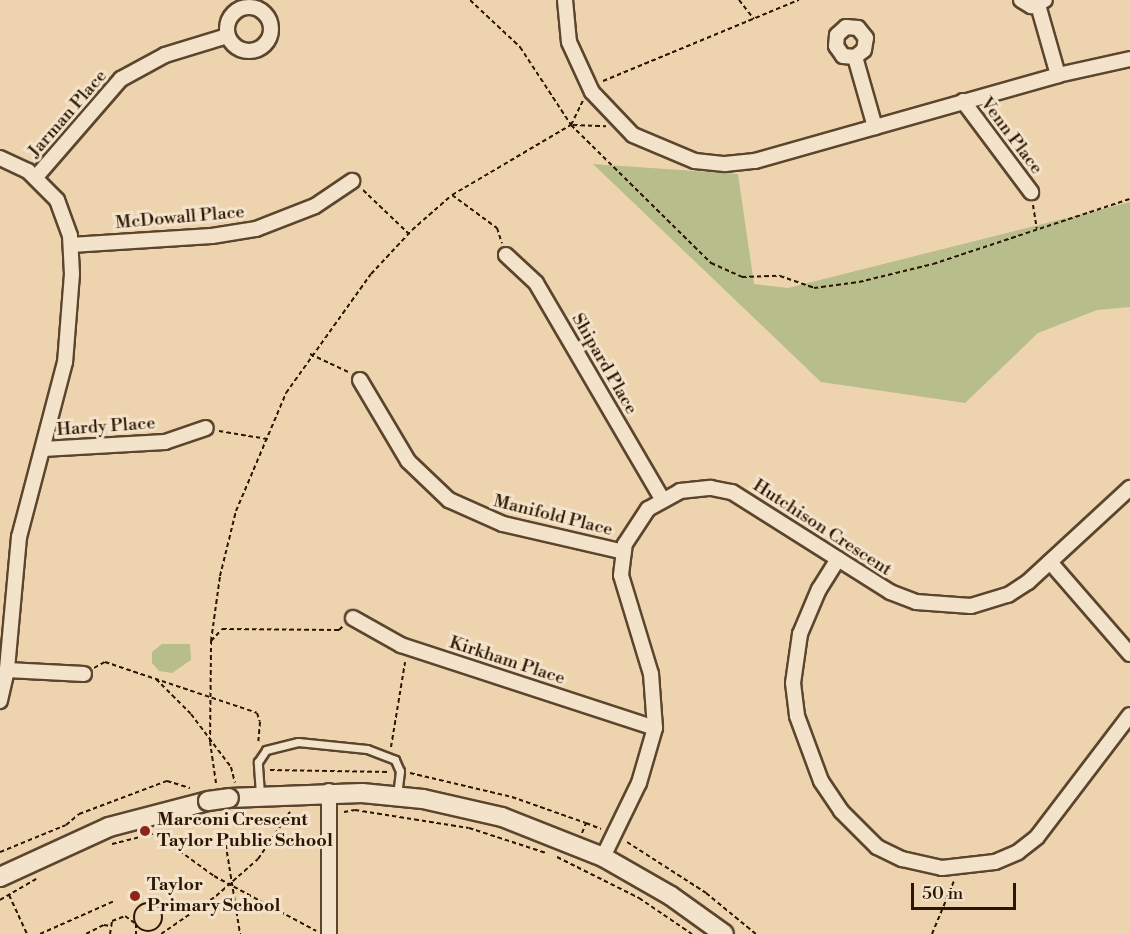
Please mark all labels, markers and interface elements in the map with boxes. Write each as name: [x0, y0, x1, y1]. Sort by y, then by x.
street label: Jarman Place: [24, 66, 112, 162]
street label: Venn Place: [975, 93, 1047, 179]
street label: McDowall Place: [114, 202, 246, 234]
street label: Shipard Place: [566, 310, 642, 418]
street label: Hardy Place: [56, 413, 156, 441]
street label: Hutchison Crescent: [749, 475, 895, 581]
street label: Manifold Place: [491, 491, 615, 541]
street label: Kirkham Place: [446, 632, 568, 690]
place label: Marconi Crescent Taylor Public School: [157, 810, 333, 852]
marker: Marconi Crescent Taylor Public School: [138, 824, 152, 838]
scale bar: [914, 871, 1019, 909]
place label: Taylor Primary School: [147, 875, 280, 918]
text: 50 m: [922, 882, 963, 905]
marker: Taylor Primary School: [128, 889, 142, 903]

